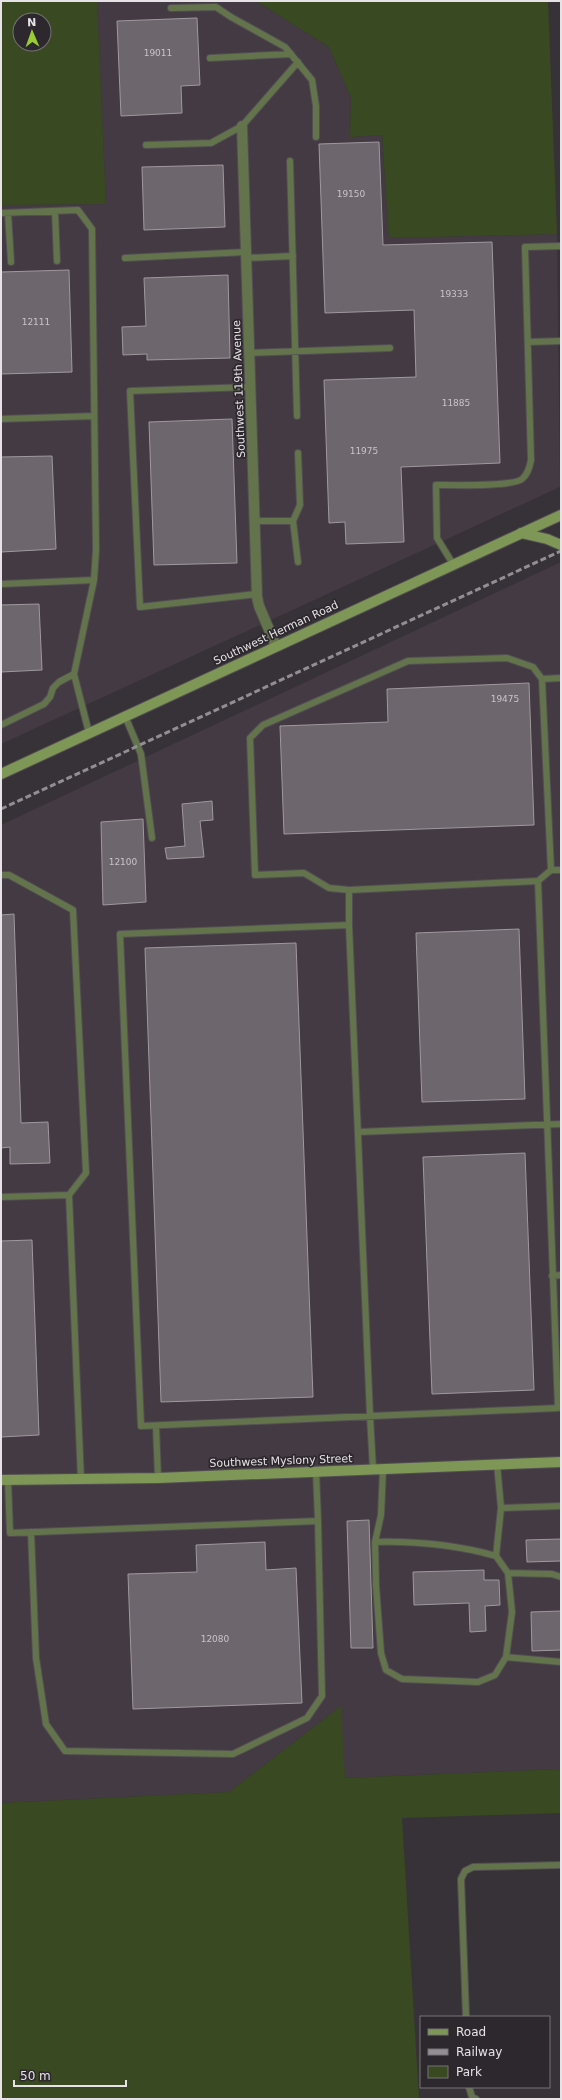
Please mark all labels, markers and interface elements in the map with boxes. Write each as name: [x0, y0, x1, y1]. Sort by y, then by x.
north arrow: [12, 12, 52, 52]
text: N: [27, 16, 37, 29]
house number: 19011: [144, 48, 172, 58]
house number: 19150: [337, 189, 366, 199]
house number: 19333: [440, 289, 468, 299]
house number: 12111: [22, 317, 50, 327]
street label: Southwest 119th Avenue: [230, 320, 248, 458]
house number: 11885: [442, 398, 470, 408]
house number: 11975: [350, 446, 378, 456]
street label: Southwest Herman Road: [212, 598, 340, 668]
house number: 19475: [491, 694, 519, 704]
house number: 12100: [109, 857, 138, 867]
street label: Southwest Myslony Street: [209, 1452, 353, 1470]
house number: 12080: [201, 1634, 230, 1644]
legend: [420, 2016, 550, 2088]
text: Road: [456, 2025, 486, 2039]
text: Railway: [456, 2045, 502, 2059]
scale bar: [14, 2062, 126, 2088]
text: Park: [456, 2065, 482, 2079]
text: 50 m: [20, 2069, 51, 2083]

